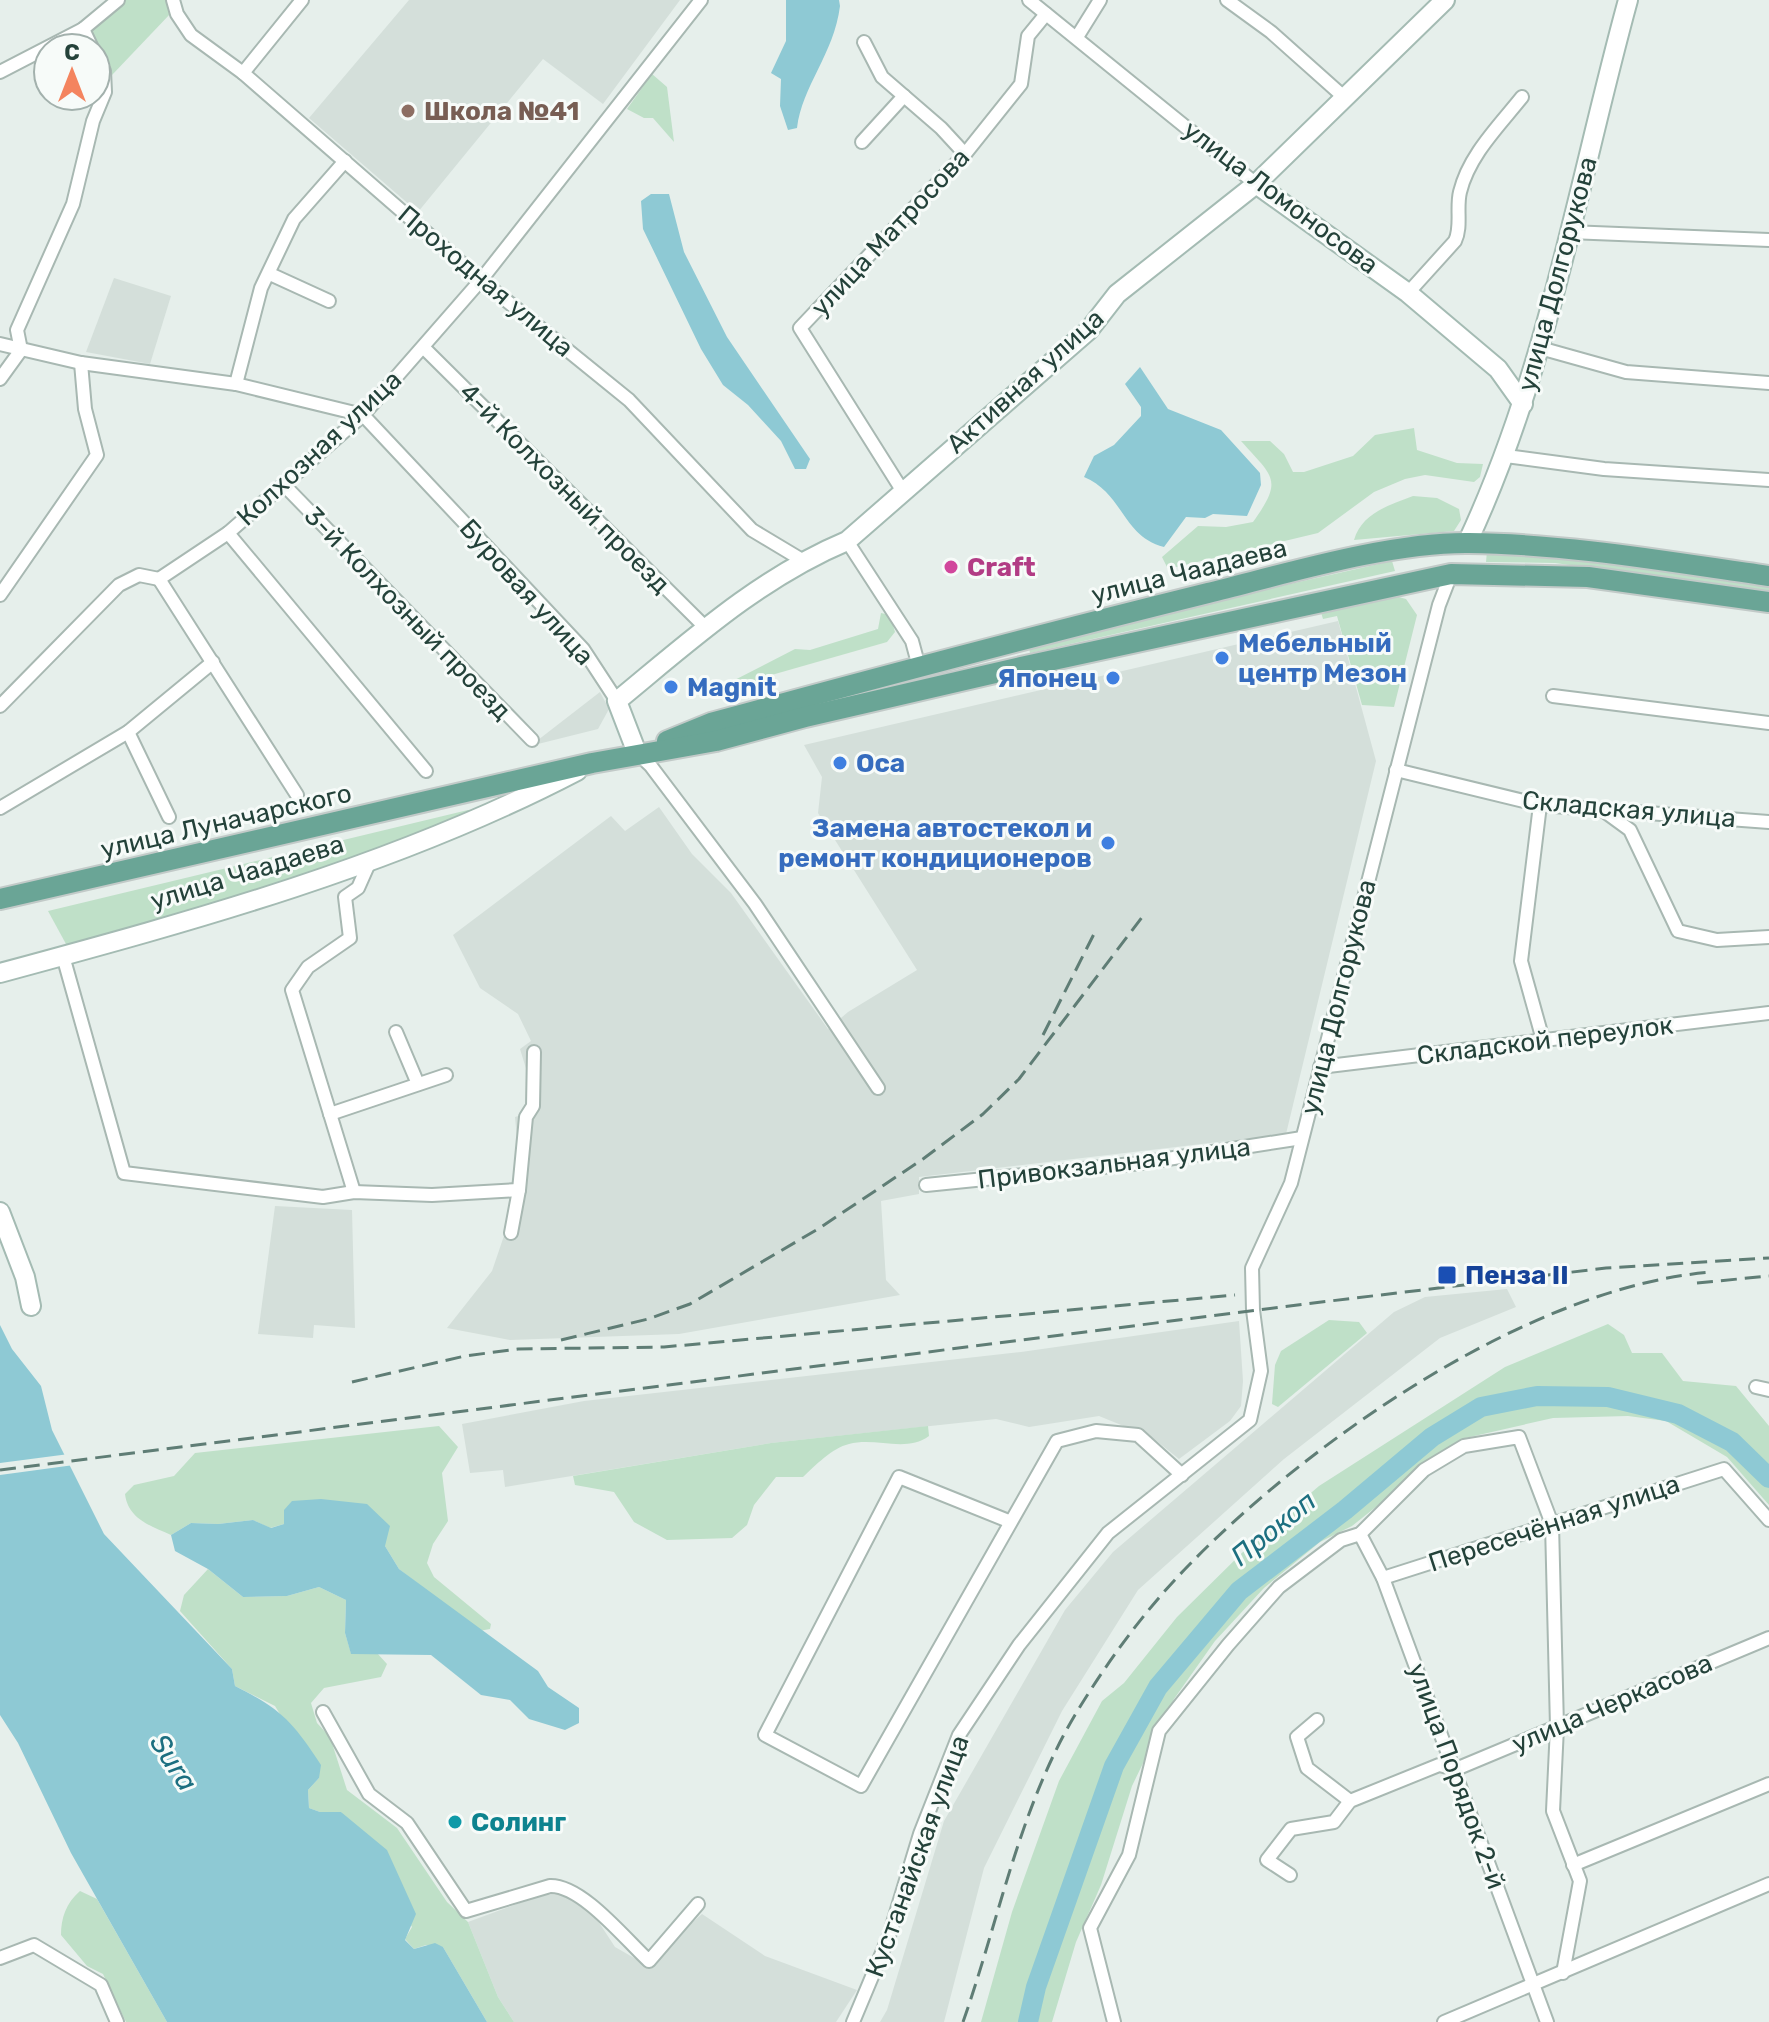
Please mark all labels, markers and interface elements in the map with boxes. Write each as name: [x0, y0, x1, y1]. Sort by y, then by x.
north arrow: [32, 32, 112, 112]
text: С: [64, 39, 80, 66]
place label: Школа №41: [424, 96, 579, 127]
marker: Школа №41: [399, 102, 417, 120]
street label: улица Ломоносова: [1177, 114, 1384, 281]
street label: улица Матросова: [805, 142, 976, 323]
street label: улица Долгорукова: [1511, 153, 1604, 395]
street label: Проходная улица: [392, 199, 580, 364]
street label: Активная улица: [940, 303, 1110, 460]
street label: Колхозная улица: [231, 364, 408, 532]
street label: 4-й Колхозный проезд: [453, 377, 676, 600]
street label: 3-й Колхозный проезд: [298, 500, 517, 726]
street label: Буровая улица: [453, 513, 600, 672]
street label: улица Чаадаева: [1088, 532, 1290, 611]
place label: Craft: [967, 552, 1036, 583]
marker: Craft: [942, 558, 960, 576]
place label: Мебельный центр Мезон: [1238, 628, 1407, 689]
marker: Мебельный центр Мезон: [1213, 649, 1231, 667]
place label: Японец: [997, 663, 1097, 694]
marker: Японец: [1104, 669, 1122, 687]
place label: Magnit: [687, 672, 777, 703]
marker: Magnit: [662, 678, 680, 696]
place label: Оса: [856, 748, 905, 779]
marker: Оса: [831, 754, 849, 772]
street label: улица Луначарского: [98, 778, 355, 865]
street label: Складская улица: [1521, 785, 1737, 834]
place label: Замена автостекол и ремонт кондиционеров: [778, 813, 1092, 874]
street label: улица Чаадаева: [147, 828, 347, 917]
marker: Замена автостекол и ремонт кондиционеров: [1099, 834, 1117, 852]
street label: улица Долгорукова: [1294, 876, 1383, 1118]
street label: Складской переулок: [1415, 1009, 1675, 1072]
street label: Привокзальная улица: [976, 1131, 1252, 1196]
place label: Пенза II: [1465, 1260, 1569, 1291]
marker: Пенза II: [1436, 1264, 1458, 1286]
street label: Пересечённая улица: [1425, 1468, 1684, 1579]
water label: Прокоп: [1224, 1484, 1322, 1572]
street label: улица Черкасова: [1507, 1647, 1717, 1760]
street label: улица Порядок 2-й: [1401, 1659, 1512, 1893]
water label: Sura: [143, 1728, 204, 1797]
street label: Кустанайская улица: [859, 1731, 976, 1981]
place label: Солинг: [471, 1807, 566, 1838]
marker: Солинг: [446, 1813, 464, 1831]

